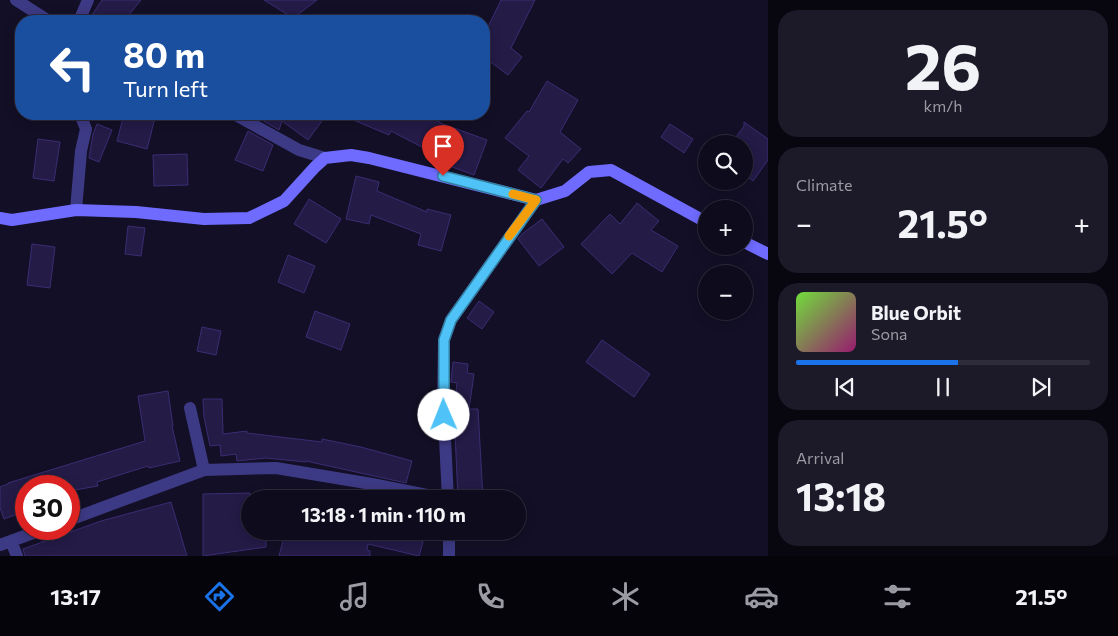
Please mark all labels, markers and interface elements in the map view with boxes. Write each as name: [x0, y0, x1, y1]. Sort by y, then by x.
text: 26: [905, 24, 981, 103]
text: 80 m: [123, 32, 205, 75]
icon: left: [40, 35, 105, 100]
text: Turn left: [123, 75, 208, 102]
text: km/h: [924, 96, 962, 115]
pin: [422, 125, 464, 176]
icon: arrive: [429, 132, 457, 160]
map controls: [698, 135, 753, 320]
button: search: [698, 135, 753, 190]
text: Climate: [796, 175, 852, 194]
text: 21.5°: [898, 199, 988, 246]
button: +: [698, 200, 753, 255]
text: −: [796, 206, 812, 240]
text: +: [1074, 206, 1090, 240]
button: −: [698, 265, 753, 320]
text: Blue Orbit: [871, 301, 961, 324]
text: Sona: [871, 324, 907, 343]
icon: previous: [831, 373, 859, 401]
icon: pause: [929, 373, 957, 401]
icon: next: [1027, 373, 1055, 401]
position arrow: [417, 388, 469, 440]
text: Arrival: [796, 448, 844, 467]
text: 13:18: [796, 472, 886, 519]
speed limit sign: 30: [15, 475, 80, 540]
text: 13:18 · 1 min · 110 m: [301, 503, 466, 526]
icon: directions: [202, 579, 237, 614]
icon: music: [337, 579, 372, 614]
icon: phone: [473, 579, 508, 614]
icon: climate: [608, 579, 643, 614]
icon: car: [744, 579, 779, 614]
icon: filters: [880, 579, 915, 614]
text: 13:17: [50, 583, 101, 610]
text: 21.5°: [1015, 583, 1068, 610]

